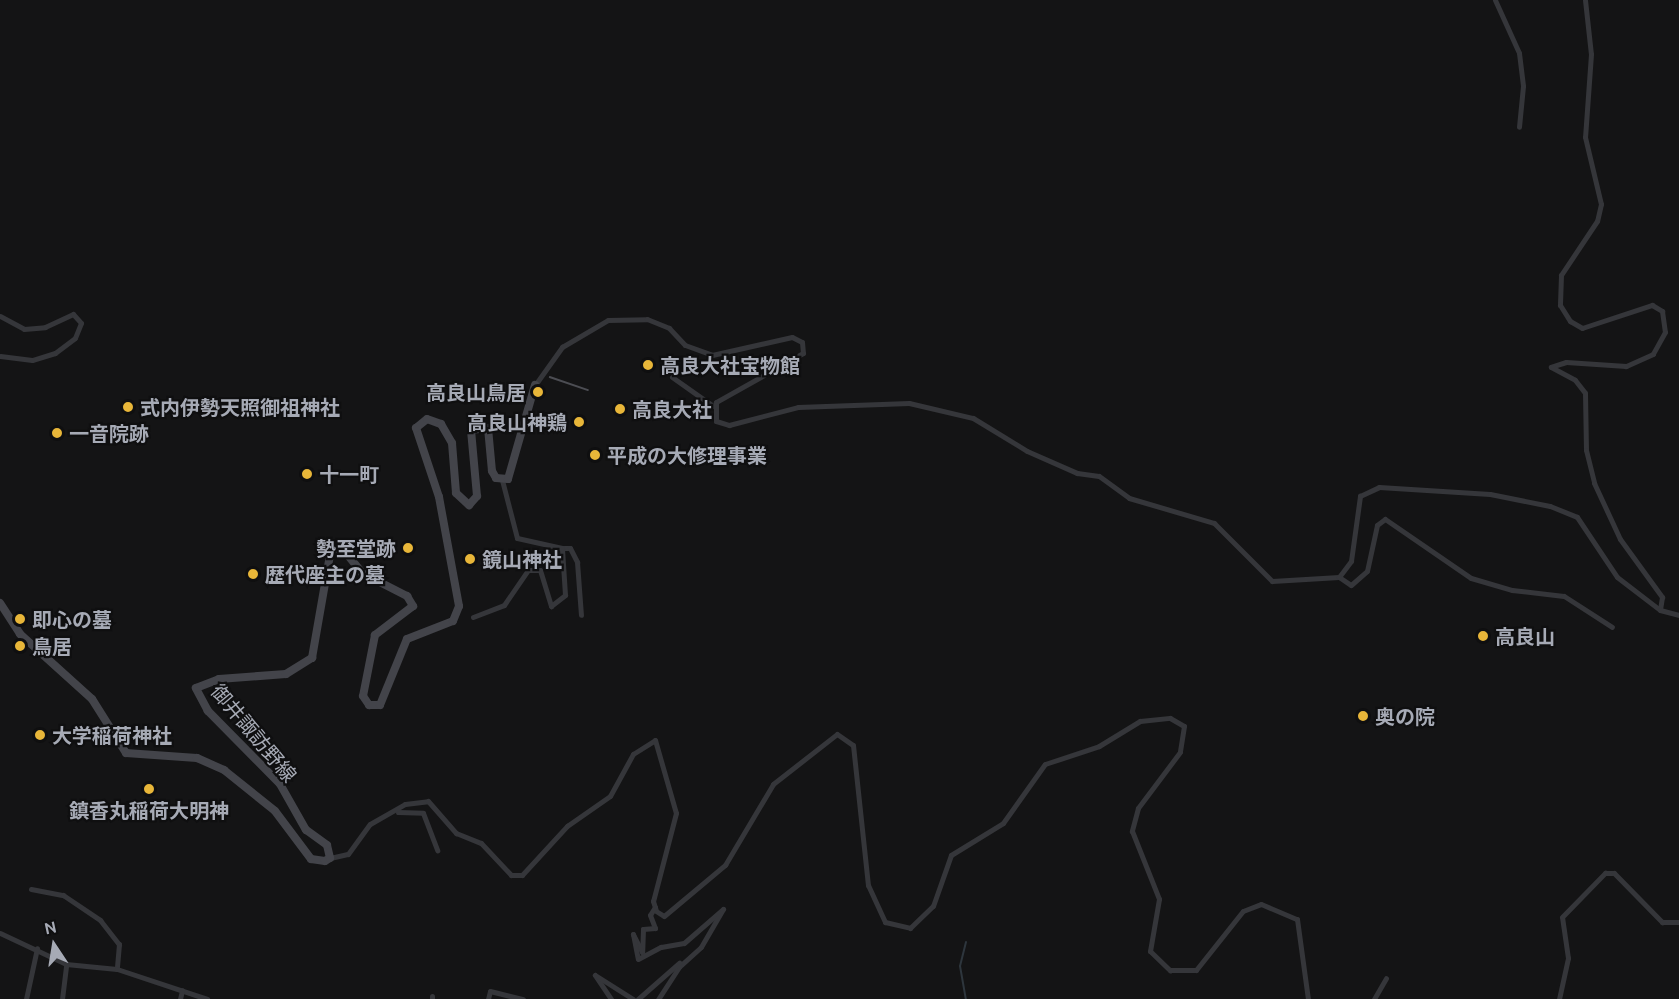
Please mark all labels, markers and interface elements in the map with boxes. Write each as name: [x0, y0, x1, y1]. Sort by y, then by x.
place label: 高良大社宝物館: [660, 353, 800, 377]
marker: 高良大社宝物館: [641, 358, 655, 372]
place label: 高良山鳥居: [426, 380, 526, 404]
marker: 高良山鳥居: [531, 385, 545, 399]
place label: 式内伊勢天照御祖神社: [140, 395, 340, 419]
place label: 高良大社: [632, 397, 712, 421]
marker: 式内伊勢天照御祖神社: [121, 400, 135, 414]
marker: 高良大社: [613, 402, 627, 416]
place label: 高良山神鶏: [467, 410, 567, 434]
marker: 高良山神鶏: [572, 415, 586, 429]
place label: 一音院跡: [69, 421, 149, 445]
marker: 一音院跡: [50, 426, 64, 440]
place label: 平成の大修理事業: [607, 443, 767, 467]
marker: 平成の大修理事業: [588, 448, 602, 462]
place label: 十一町: [319, 462, 379, 486]
marker: 十一町: [300, 467, 314, 481]
place label: 勢至堂跡: [316, 536, 396, 560]
marker: 勢至堂跡: [401, 541, 415, 555]
place label: 鏡山神社: [482, 547, 562, 571]
marker: 鏡山神社: [463, 552, 477, 566]
place label: 歴代座主の墓: [265, 562, 385, 586]
marker: 歴代座主の墓: [246, 567, 260, 581]
place label: 即心の墓: [32, 607, 112, 631]
marker: 即心の墓: [13, 612, 27, 626]
place label: 高良山: [1495, 624, 1555, 648]
marker: 高良山: [1476, 629, 1490, 643]
place label: 鳥居: [32, 634, 72, 658]
marker: 鳥居: [13, 639, 27, 653]
street label: 御井諏訪野線: [206, 679, 302, 787]
place label: 奥の院: [1375, 704, 1435, 728]
marker: 奥の院: [1356, 709, 1370, 723]
place label: 大学稲荷神社: [52, 723, 172, 747]
marker: 大学稲荷神社: [33, 728, 47, 742]
marker: 鎮香丸稲荷大明神: [142, 782, 156, 796]
place label: 鎮香丸稲荷大明神: [69, 798, 229, 822]
north arrow: [24, 915, 84, 975]
text: N: [43, 917, 58, 937]

